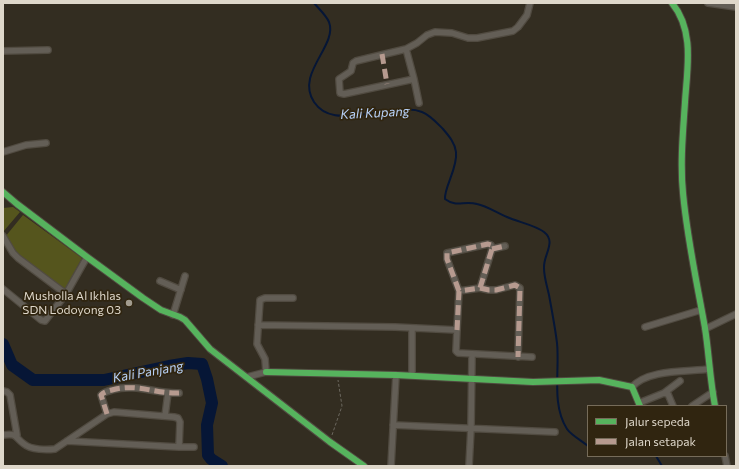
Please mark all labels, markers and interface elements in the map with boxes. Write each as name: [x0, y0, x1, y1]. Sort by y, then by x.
water label: Kali Kupang: [340, 103, 410, 123]
place label: Musholla Al Ikhlas SDN Lodoyong 03: [22, 289, 121, 317]
marker: Musholla Al Ikhlas SDN Lodoyong 03: [124, 298, 134, 308]
water label: Kali Panjang: [111, 358, 185, 386]
legend: [587, 405, 727, 457]
text: Jalur sepeda: [625, 414, 690, 428]
text: Jalan setapak: [625, 434, 696, 448]

